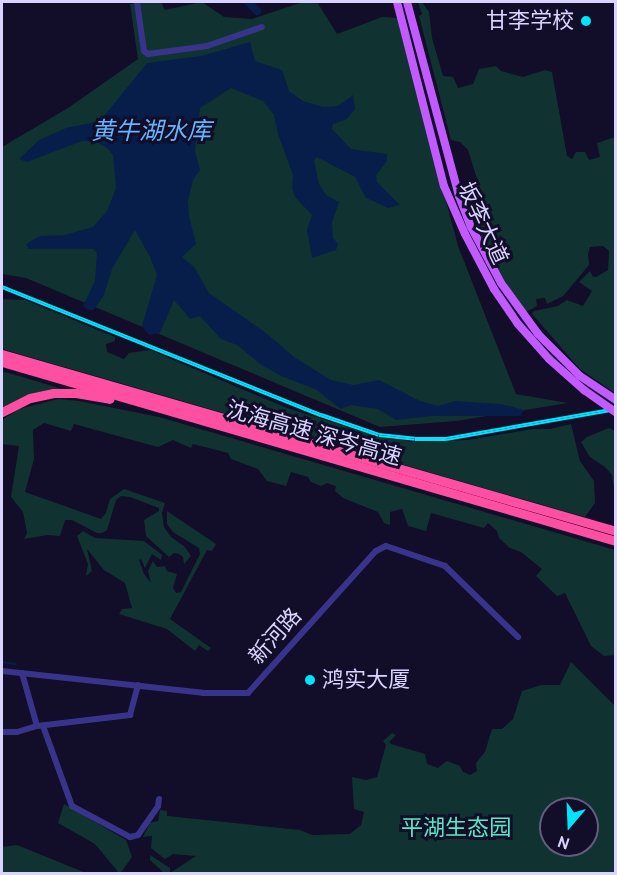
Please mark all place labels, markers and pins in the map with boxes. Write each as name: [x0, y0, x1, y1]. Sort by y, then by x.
place label: 甘李学校: [486, 8, 574, 34]
marker: 甘李学校: [579, 14, 593, 28]
place label: 鸿实大厦: [322, 667, 410, 693]
marker: 鸿实大厦: [303, 673, 317, 687]

